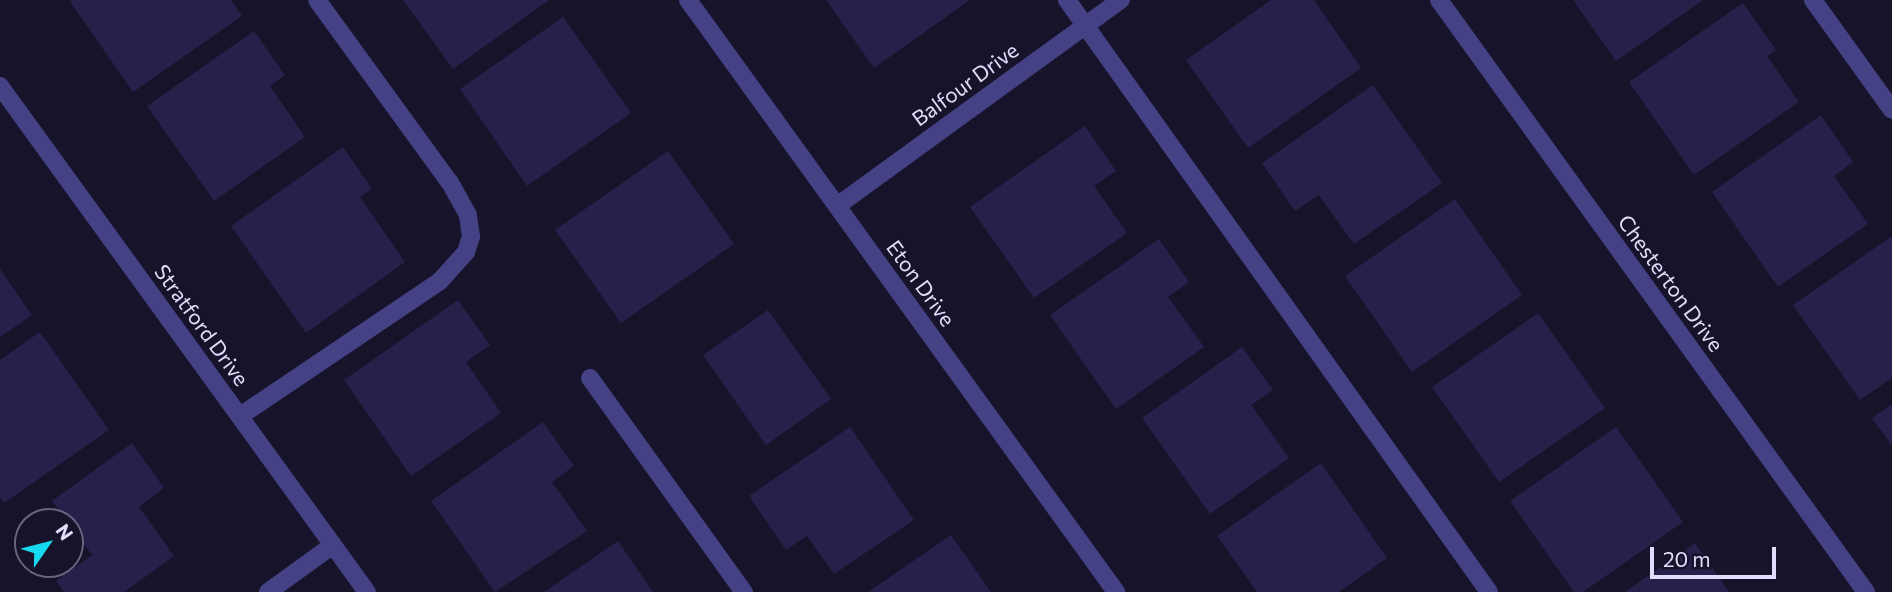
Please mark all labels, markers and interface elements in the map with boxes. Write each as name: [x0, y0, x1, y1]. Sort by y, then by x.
street label: Balfour Drive: [907, 37, 1023, 131]
street label: Chesterton Drive: [1613, 210, 1729, 356]
street label: Eton Drive: [881, 235, 961, 331]
street label: Stratford Drive: [150, 259, 254, 391]
north arrow: [14, 508, 84, 578]
text: N: [51, 519, 78, 544]
scale bar: [1654, 532, 1780, 576]
text: 20 m: [1663, 546, 1711, 571]

